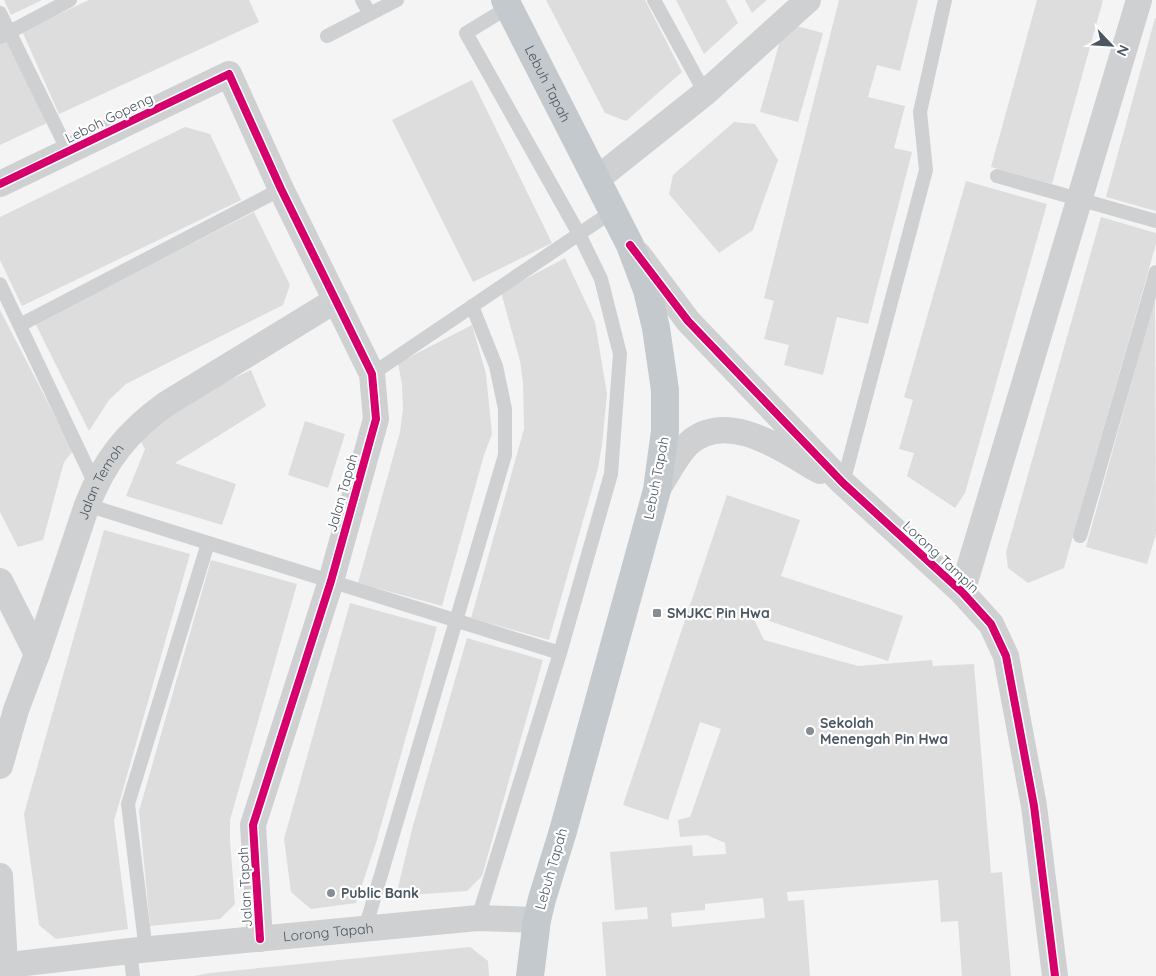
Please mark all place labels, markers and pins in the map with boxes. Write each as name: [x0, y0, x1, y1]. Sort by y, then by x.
place label: SMJKC Pin Hwa: [667, 604, 770, 622]
marker: SMJKC Pin Hwa: [651, 607, 663, 619]
place label: Sekolah Menengah Pin Hwa: [820, 714, 948, 748]
marker: Sekolah Menengah Pin Hwa: [804, 725, 816, 737]
place label: Public Bank: [341, 884, 419, 902]
marker: Public Bank: [325, 887, 337, 899]

